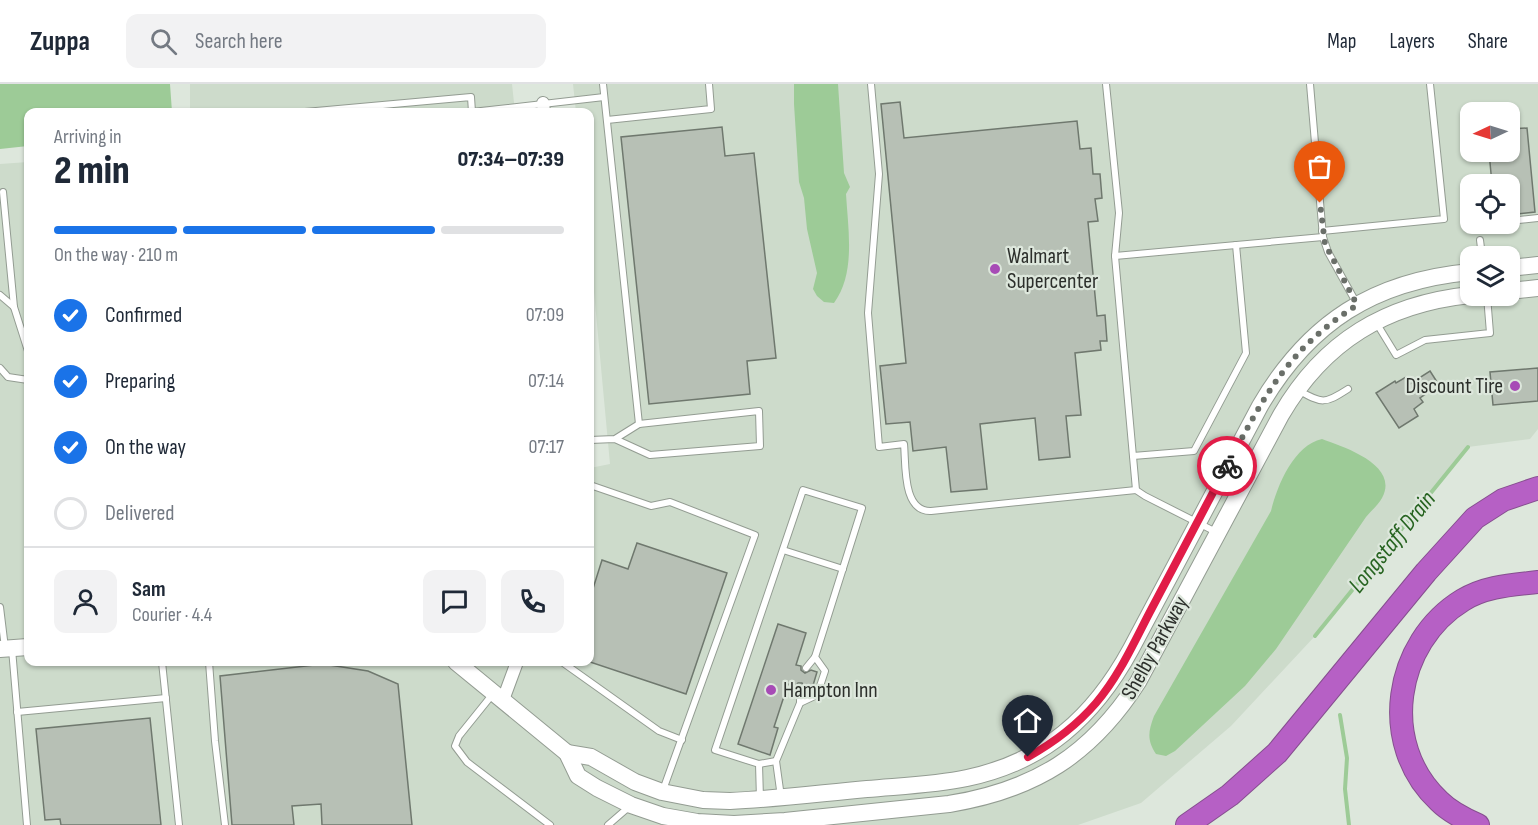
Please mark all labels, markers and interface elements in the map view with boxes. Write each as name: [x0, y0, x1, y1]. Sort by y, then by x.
search box: [126, 14, 546, 68]
text: Zuppa: [30, 25, 90, 58]
icon: search: [147, 25, 180, 58]
text: Search here: [195, 28, 283, 55]
text: Map: [1327, 29, 1356, 54]
text: Layers: [1389, 29, 1435, 54]
text: Share: [1468, 29, 1508, 54]
north arrow: [1460, 102, 1520, 162]
map controls: [1460, 102, 1520, 306]
text: Arriving in: [54, 125, 122, 149]
pin: [1294, 141, 1345, 203]
text: 07:34–07:39: [457, 146, 564, 173]
text: 2 min: [54, 148, 130, 195]
icon: bag: [1303, 150, 1336, 183]
button: locate: [1460, 174, 1520, 234]
text: On the way · 210 m: [54, 243, 178, 267]
place label: Walmart Supercenter: [1007, 243, 1098, 295]
button: layers: [1460, 246, 1520, 306]
marker: Walmart Supercenter: [988, 262, 1002, 276]
icon: check: [54, 299, 87, 332]
text: Confirmed: [105, 302, 182, 329]
text: 07:09: [526, 303, 564, 327]
icon: check: [54, 365, 87, 398]
text: Preparing: [105, 368, 175, 395]
text: 07:14: [528, 369, 564, 393]
place label: Discount Tire: [1406, 373, 1503, 400]
marker: Discount Tire: [1508, 379, 1522, 393]
icon: check: [54, 431, 87, 464]
text: On the way: [105, 434, 186, 461]
text: 07:17: [529, 435, 564, 459]
courier: [1197, 436, 1257, 496]
icon: bike: [1211, 450, 1244, 483]
water label: Longstaff Drain: [1342, 485, 1442, 599]
text: Delivered: [105, 500, 174, 527]
button: person: [54, 570, 117, 633]
button: chat: [423, 570, 486, 633]
button: phone: [501, 570, 564, 633]
text: Sam: [132, 576, 166, 603]
street label: Shelby Parkway: [1116, 591, 1195, 704]
text: Courier · 4.4: [132, 603, 212, 627]
place label: Hampton Inn: [783, 677, 878, 704]
marker: Hampton Inn: [764, 683, 778, 697]
pin: [1002, 695, 1053, 757]
icon: home: [1011, 704, 1044, 737]

